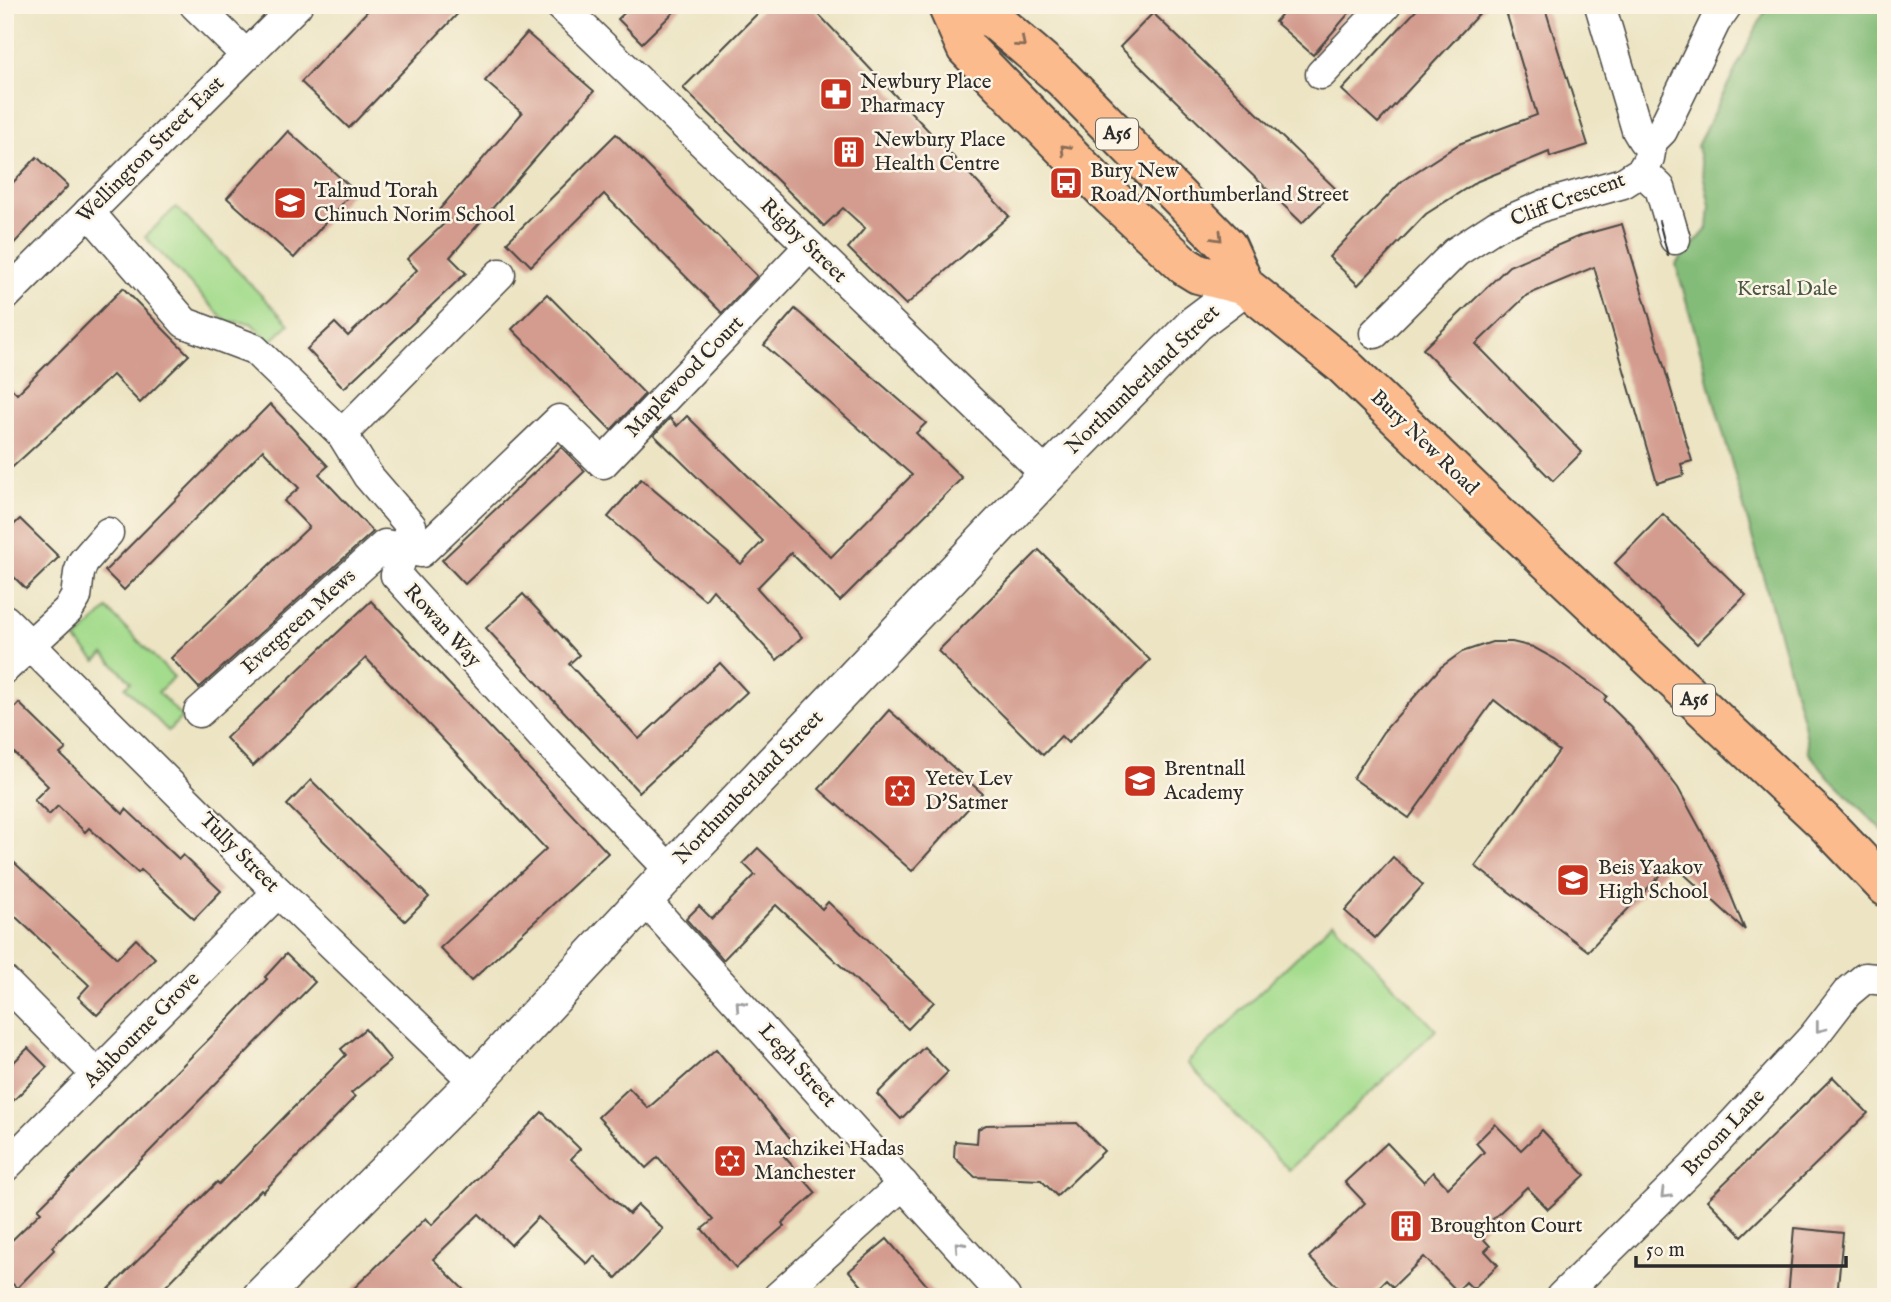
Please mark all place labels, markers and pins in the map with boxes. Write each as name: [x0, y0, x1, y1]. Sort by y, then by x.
place label: Newbury Place Pharmacy: [860, 69, 992, 120]
pharmacy icon: Newbury Place Pharmacy: [817, 75, 855, 113]
place label: Newbury Place Health Centre: [874, 127, 1006, 178]
building icon: Newbury Place Health Centre: [830, 133, 868, 171]
place label: Bury New Road/Northumberland Street: [1090, 158, 1349, 209]
bus stop icon: Bury New Road/Northumberland Street: [1047, 164, 1085, 202]
place label: Talmud Torah Chinuch Norim School: [314, 178, 515, 229]
school or university icon: Talmud Torah Chinuch Norim School: [271, 184, 309, 222]
place label: Brentnall Academy: [1163, 756, 1246, 807]
school or university icon: Brentnall Academy: [1121, 762, 1159, 800]
place label: Yetev Lev D'Satmer: [925, 766, 1013, 817]
synagogue icon: Yetev Lev D'Satmer: [881, 772, 919, 810]
place label: Beis Yaakov High School: [1598, 855, 1708, 906]
school or university icon: Beis Yaakov High School: [1554, 861, 1592, 899]
place label: Machzikei Hadas Manchester: [754, 1136, 904, 1187]
synagogue icon: Machzikei Hadas Manchester: [711, 1142, 749, 1180]
building icon: Broughton Court: [1387, 1207, 1425, 1245]
place label: Broughton Court: [1430, 1213, 1582, 1240]

